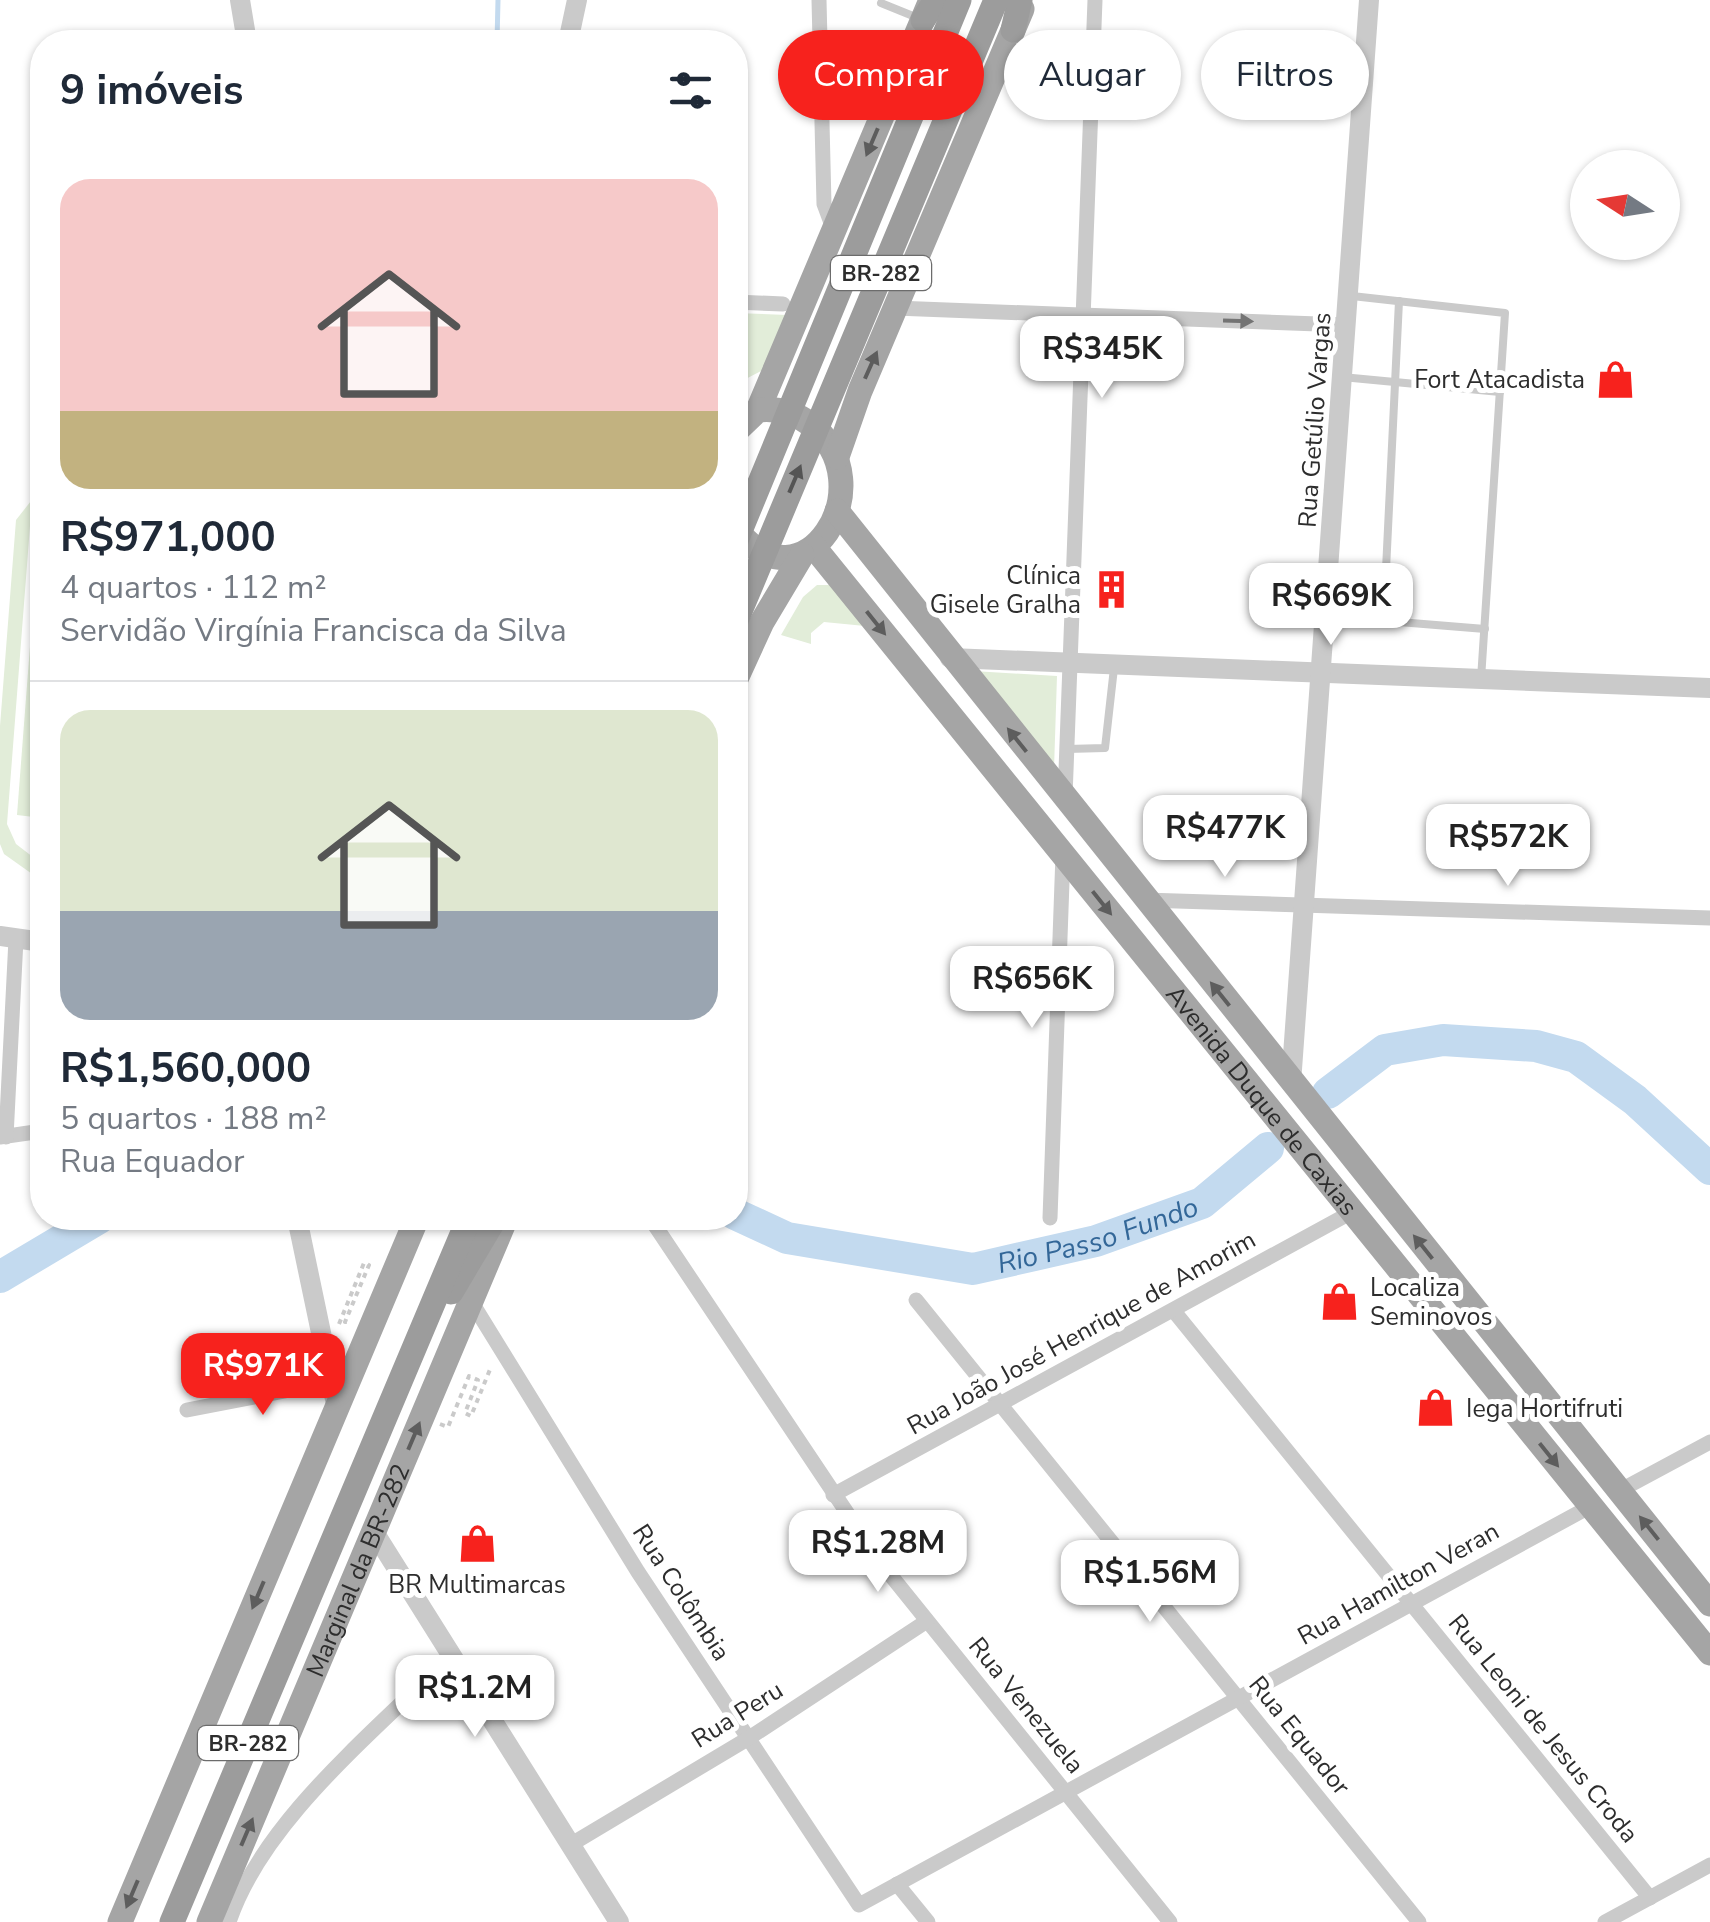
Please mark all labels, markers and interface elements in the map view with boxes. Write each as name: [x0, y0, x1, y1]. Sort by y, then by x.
chip: Comprar: [778, 30, 984, 120]
chip: Alugar: [1004, 30, 1181, 120]
chip: Filtros: [1201, 30, 1369, 120]
text: 9 imóveis: [60, 62, 244, 119]
icon: filters: [663, 63, 718, 118]
one-way arrow: [864, 127, 880, 156]
north arrow: [1570, 150, 1680, 260]
map controls: [1570, 150, 1680, 260]
icon: home: [299, 244, 479, 424]
road number: BR-282: [831, 256, 931, 290]
street label: Rua Getúlio Vargas: [1291, 311, 1339, 529]
one-way arrow: [1222, 313, 1254, 329]
pin: R$345K: [1021, 316, 1183, 401]
text: R$345K: [1042, 327, 1162, 370]
one-way arrow: [863, 350, 879, 380]
shop icon: Fort Atacadista: [1594, 358, 1636, 400]
place label: Fort Atacadista: [1414, 363, 1585, 397]
one-way arrow: [788, 464, 804, 494]
text: R$971,000: [60, 509, 276, 566]
place label: Clínica Gisele Gralha: [930, 559, 1081, 622]
pin: R$669K: [1250, 563, 1412, 648]
text: 4 quartos · 112 m²: [60, 566, 327, 609]
building icon: Clínica Gisele Gralha: [1090, 568, 1132, 610]
text: R$669K: [1271, 574, 1391, 617]
text: Servidão Virgínia Francisca da Silva: [60, 609, 567, 652]
one-way arrow: [865, 611, 886, 636]
one-way arrow: [1007, 728, 1028, 753]
icon: home: [299, 775, 479, 955]
pin: R$477K: [1144, 795, 1306, 880]
pin: R$572K: [1427, 804, 1589, 889]
text: R$477K: [1165, 806, 1285, 849]
text: R$572K: [1448, 815, 1568, 858]
one-way arrow: [1091, 890, 1112, 916]
pin: R$656K: [951, 946, 1113, 1031]
text: R$656K: [972, 957, 1092, 1000]
street label: Avenida Duque de Caxias: [1158, 979, 1365, 1223]
one-way arrow: [1210, 981, 1231, 1006]
text: R$1,560,000: [60, 1040, 311, 1097]
text: 5 quartos · 188 m²: [60, 1097, 327, 1140]
text: Rua Equador: [60, 1140, 245, 1183]
water label: Rio Passo Fundo: [993, 1188, 1204, 1283]
street label: Rua João José Henrique de Amorim: [901, 1223, 1262, 1443]
one-way arrow: [1413, 1235, 1434, 1261]
place label: Localiza Seminovos: [1370, 1271, 1492, 1334]
shop icon: Localiza Seminovos: [1319, 1280, 1361, 1322]
pin: R$971K: [182, 1333, 344, 1418]
text: R$971K: [203, 1344, 323, 1387]
shop icon: Iega Hortifruti: [1415, 1387, 1457, 1429]
place label: Iega Hortifruti: [1466, 1392, 1623, 1426]
one-way arrow: [407, 1421, 423, 1451]
one-way arrow: [1538, 1442, 1559, 1467]
street label: Marginal da BR-282: [298, 1459, 418, 1682]
pin: R$1.28M: [786, 1510, 970, 1595]
street label: Rua Hamilton Veran: [1292, 1514, 1505, 1653]
one-way arrow: [1639, 1515, 1660, 1541]
street label: Rua Colômbia: [624, 1518, 738, 1667]
text: R$1.28M: [811, 1521, 945, 1564]
shop icon: BR Multimarcas: [456, 1522, 498, 1564]
pin: R$1.56M: [1058, 1540, 1242, 1625]
text: R$1.56M: [1083, 1551, 1217, 1594]
place label: BR Multimarcas: [388, 1568, 566, 1602]
one-way arrow: [250, 1580, 266, 1610]
street label: Rua Leoni de Jesus Croda: [1440, 1607, 1646, 1850]
street label: Rua Venezuela: [961, 1630, 1092, 1781]
pin: R$1.2M: [394, 1655, 556, 1740]
text: R$1.2M: [417, 1666, 533, 1709]
street label: Rua Equador: [1241, 1669, 1358, 1802]
street label: Rua Peru: [685, 1673, 790, 1756]
road number: BR-282: [198, 1726, 298, 1760]
one-way arrow: [239, 1817, 255, 1847]
one-way arrow: [124, 1880, 140, 1909]

